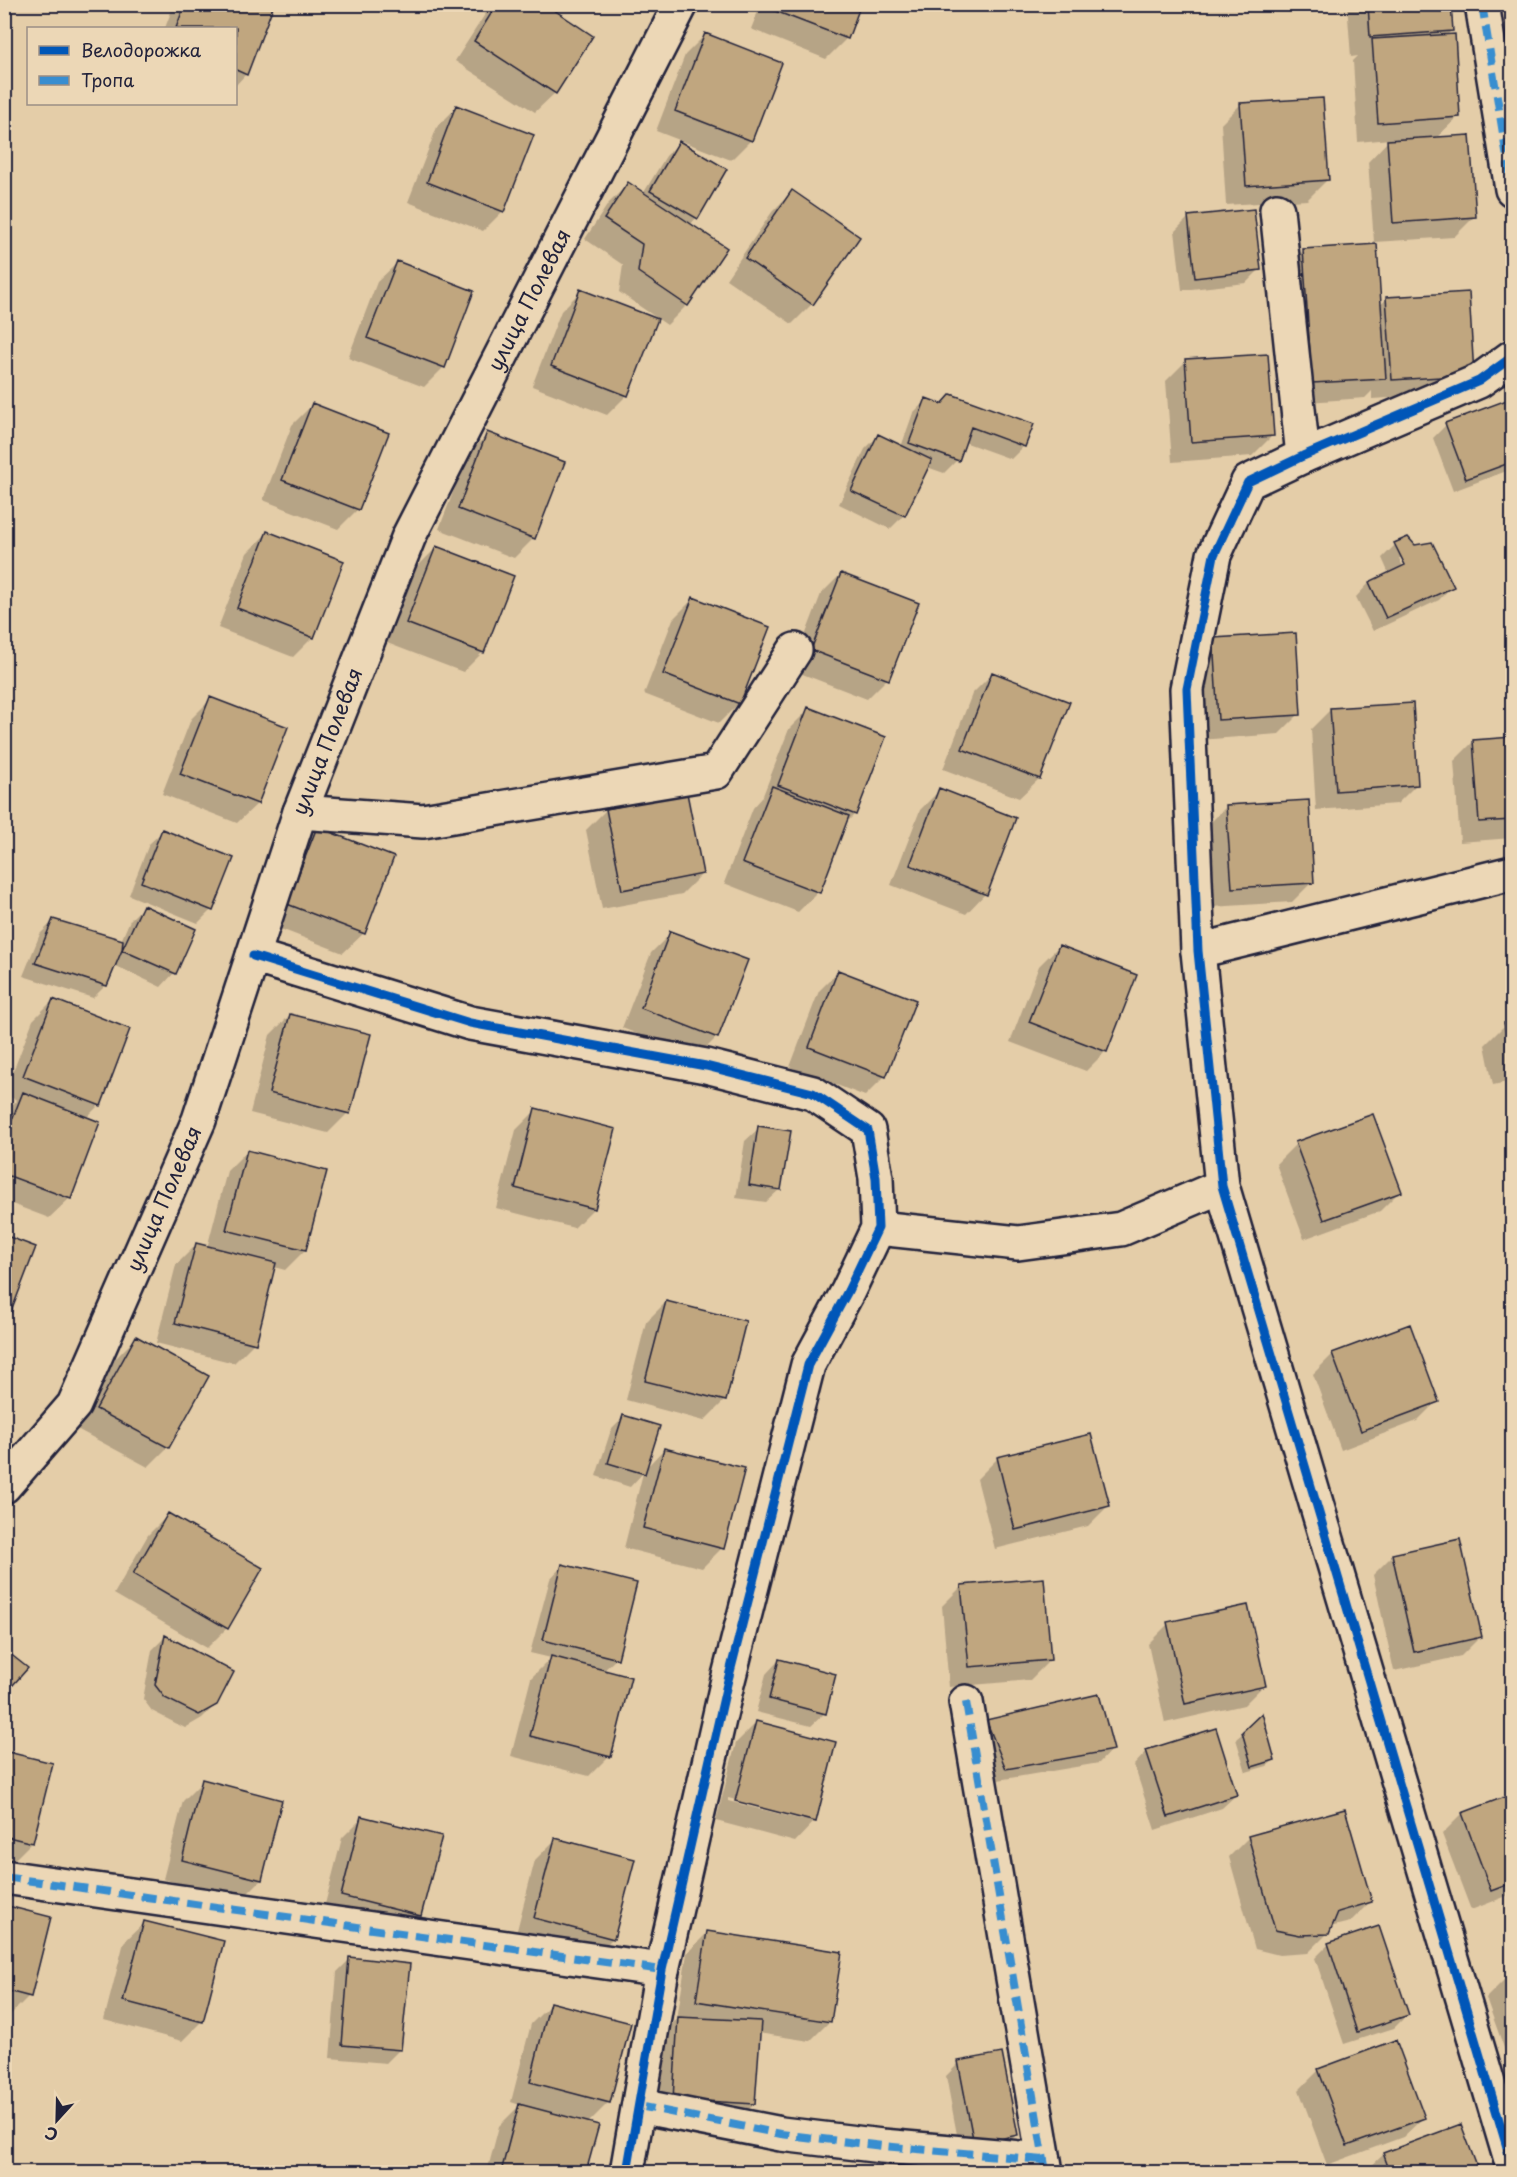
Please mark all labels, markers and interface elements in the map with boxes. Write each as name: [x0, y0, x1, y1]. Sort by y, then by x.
legend: [27, 27, 237, 105]
text: Велодорожка: [81, 36, 202, 63]
text: Тропа: [81, 66, 134, 93]
street label: улица Полевая: [478, 222, 578, 376]
street label: улица Полевая: [282, 662, 369, 819]
street label: улица Полевая: [117, 1120, 209, 1276]
north arrow: [27, 2090, 87, 2150]
text: С: [41, 2121, 61, 2148]

